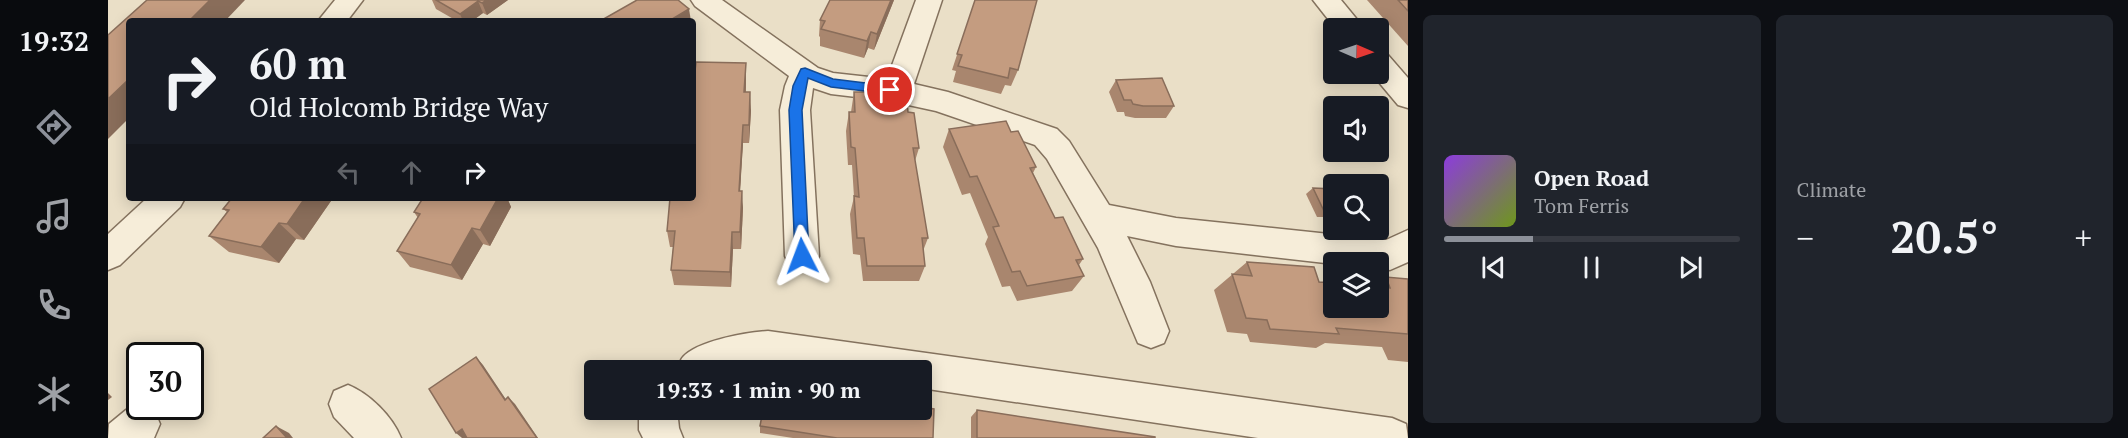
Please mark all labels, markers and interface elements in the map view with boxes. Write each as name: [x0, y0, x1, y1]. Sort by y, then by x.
north arrow: [1323, 18, 1389, 84]
map controls: [1323, 18, 1389, 318]
text: 19:32: [19, 23, 89, 59]
text: 60 m: [249, 35, 347, 91]
icon: right: [150, 42, 228, 120]
pin: [864, 64, 915, 115]
icon: arrive: [873, 73, 906, 106]
text: Old Holcomb Bridge Way: [249, 89, 548, 125]
button: sound: [1323, 96, 1389, 162]
icon: directions: [33, 106, 75, 148]
icon: left: [332, 156, 365, 189]
icon: ahead: [395, 156, 428, 189]
icon: right: [458, 156, 491, 189]
text: Open Road: [1534, 163, 1649, 192]
button: search: [1323, 174, 1389, 240]
text: Climate: [1797, 176, 1866, 203]
text: Tom Ferris: [1534, 192, 1629, 219]
icon: music: [33, 195, 75, 237]
text: 20.5°: [1890, 206, 1998, 266]
text: −: [1797, 216, 1814, 259]
text: +: [2074, 216, 2092, 259]
position arrow: [770, 224, 834, 288]
icon: previous: [1477, 251, 1510, 284]
icon: pause: [1575, 251, 1608, 284]
icon: next: [1674, 251, 1707, 284]
button: layers: [1323, 252, 1389, 318]
icon: phone: [33, 284, 75, 326]
speed limit sign: 30: [126, 342, 204, 420]
icon: climate: [33, 373, 75, 415]
text: 19:33 · 1 min · 90 m: [655, 375, 861, 404]

